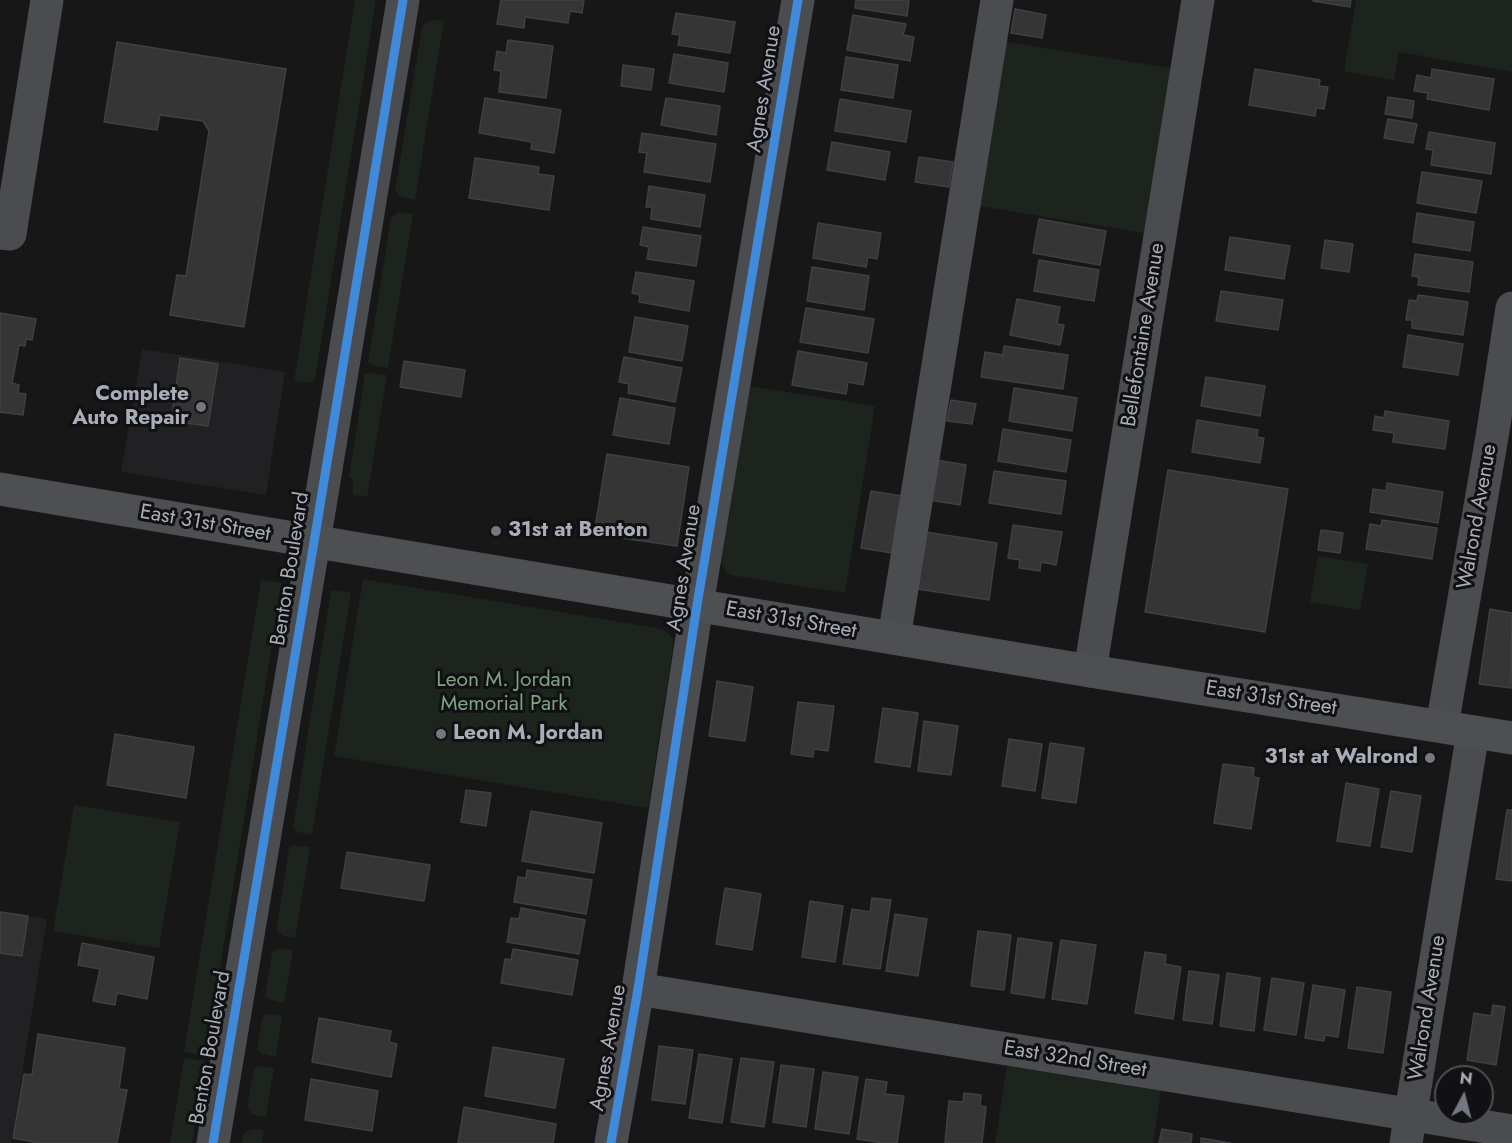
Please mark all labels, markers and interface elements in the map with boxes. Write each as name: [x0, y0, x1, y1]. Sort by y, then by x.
street label: Agnes Avenue: [743, 24, 787, 154]
street label: Bellefontaine Avenue: [1117, 241, 1171, 429]
place label: Complete Auto Repair: [72, 382, 189, 432]
marker: Complete Auto Repair: [194, 400, 208, 414]
street label: Walrond Avenue: [1453, 443, 1503, 591]
street label: Benton Boulevard: [266, 490, 316, 648]
street label: East 31st Street: [138, 500, 272, 548]
street label: Agnes Avenue: [663, 503, 707, 633]
place label: 31st at Benton: [508, 518, 648, 544]
marker: 31st at Benton: [489, 524, 503, 538]
street label: East 31st Street: [724, 597, 858, 645]
park label: Leon M. Jordan Memorial Park: [436, 668, 572, 718]
street label: East 31st Street: [1204, 676, 1338, 722]
place label: Leon M. Jordan: [453, 721, 603, 747]
marker: Leon M. Jordan: [434, 727, 448, 741]
place label: 31st at Walrond: [1264, 745, 1418, 771]
marker: 31st at Walrond: [1423, 751, 1437, 765]
street label: Walrond Avenue: [1404, 934, 1452, 1082]
street label: Benton Boulevard: [185, 969, 237, 1127]
street label: Agnes Avenue: [585, 983, 633, 1113]
street label: East 32nd Street: [1002, 1036, 1148, 1084]
north arrow: [1434, 1065, 1494, 1125]
text: N: [1458, 1066, 1474, 1091]

